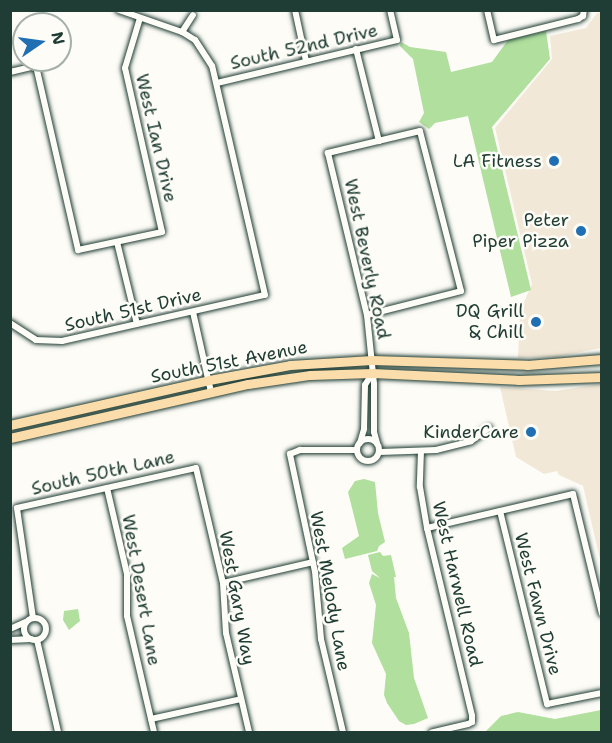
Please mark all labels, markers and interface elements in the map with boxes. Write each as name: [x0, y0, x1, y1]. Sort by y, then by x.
north arrow: [12, 12, 72, 72]
street label: South 52nd Drive: [228, 20, 380, 74]
text: N: [46, 30, 70, 47]
street label: West Ian Drive: [131, 72, 181, 204]
place label: LA Fitness: [453, 150, 542, 172]
marker: LA Fitness: [547, 154, 561, 168]
street label: West Beverly Road: [339, 177, 395, 341]
place label: Peter Piper Pizza: [472, 210, 569, 252]
marker: Peter Piper Pizza: [574, 224, 588, 238]
street label: South 51st Drive: [62, 284, 204, 336]
place label: DQ Grill & Chill: [456, 301, 524, 344]
marker: DQ Grill & Chill: [529, 315, 543, 329]
street label: South 51st Avenue: [149, 336, 309, 388]
place label: KinderCare: [423, 421, 519, 443]
marker: KinderCare: [524, 425, 538, 439]
street label: South 50th Lane: [29, 446, 177, 500]
street label: West Harwell Road: [427, 499, 487, 669]
street label: West Melody Lane: [305, 509, 355, 673]
street label: West Desert Lane: [117, 513, 165, 667]
street label: West Gary Way: [215, 529, 259, 667]
street label: West Fawn Drive: [510, 531, 566, 677]

